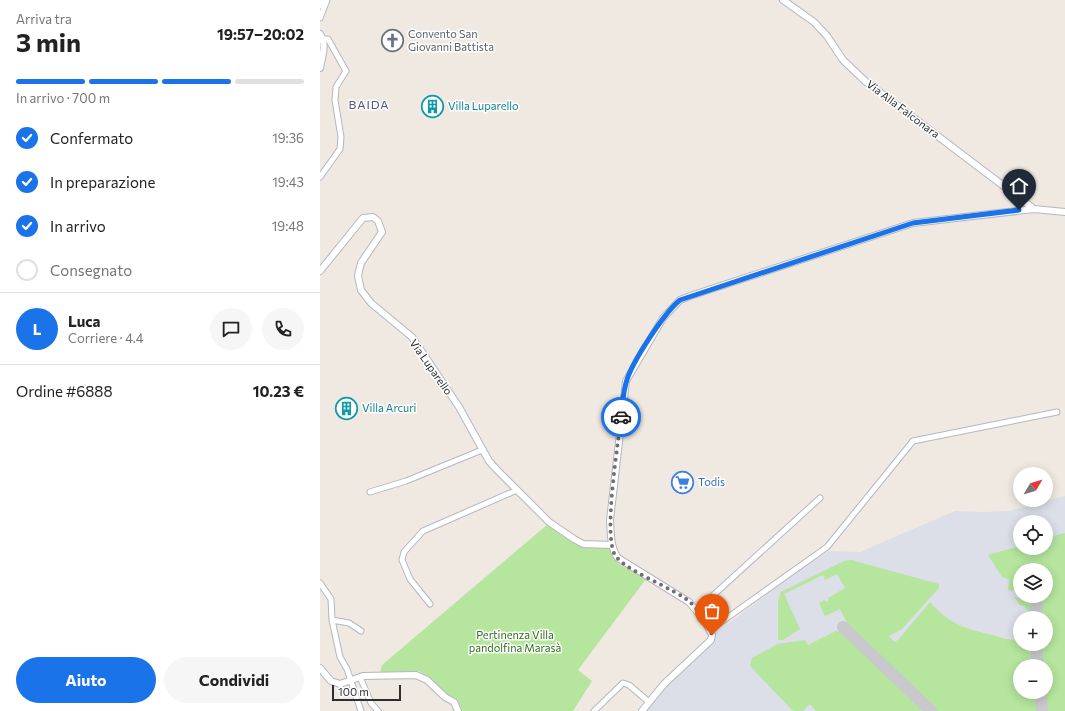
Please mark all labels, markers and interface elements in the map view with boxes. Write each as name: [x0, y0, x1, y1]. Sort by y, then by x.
text: Arriva tra: [16, 11, 72, 27]
text: 19:57–20:02: [217, 25, 304, 43]
text: 3 min: [16, 26, 81, 57]
church icon: Convento San Giovanni Battista: [380, 27, 406, 53]
place label: Convento San Giovanni Battista: [408, 27, 494, 53]
street label: Via Alla Falconara: [864, 77, 942, 140]
text: In arrivo · 700 m: [16, 90, 110, 106]
building icon: Villa Luparello: [419, 93, 445, 119]
district label: BAIDA: [348, 97, 390, 111]
place label: Villa Luparello: [448, 99, 519, 112]
icon: check: [16, 127, 38, 149]
text: Confermato: [50, 129, 133, 147]
text: 19:36: [272, 130, 304, 146]
pin: [1002, 169, 1036, 210]
icon: check: [16, 171, 38, 193]
text: In preparazione: [50, 173, 155, 191]
text: 19:43: [272, 174, 304, 190]
icon: home: [1008, 175, 1030, 197]
icon: check: [16, 215, 38, 237]
text: In arrivo: [50, 217, 106, 235]
text: 19:48: [272, 218, 304, 234]
text: Consegnato: [50, 261, 132, 279]
button: chat: [210, 308, 252, 350]
button: phone: [262, 308, 304, 350]
text: Luca: [68, 312, 100, 330]
text: L: [33, 320, 41, 338]
text: Corriere · 4.4: [68, 330, 144, 346]
street label: Via Luparello: [407, 336, 456, 397]
text: Ordine #6888: [16, 382, 113, 400]
text: 10.23 €: [253, 382, 304, 400]
building icon: Villa Arcuri: [334, 395, 360, 421]
courier: [601, 397, 641, 437]
place label: Villa Arcuri: [362, 401, 417, 414]
icon: car: [610, 406, 632, 428]
north arrow: [1013, 467, 1053, 507]
map controls: [1013, 467, 1053, 699]
supermarket icon: Todis: [670, 469, 696, 495]
place label: Todis: [698, 475, 725, 488]
button: locate: [1013, 515, 1053, 555]
button: layers: [1013, 563, 1053, 603]
pin: [695, 594, 729, 635]
icon: bag: [701, 600, 723, 622]
button: +: [1013, 611, 1053, 651]
park label: Pertinenza Villa pandolfina Marasà: [469, 628, 561, 654]
button: Aiuto: [16, 657, 156, 703]
button: Condividi: [164, 657, 304, 703]
button: −: [1013, 659, 1053, 699]
scale bar: [332, 683, 401, 702]
text: 100 m: [338, 685, 369, 698]

